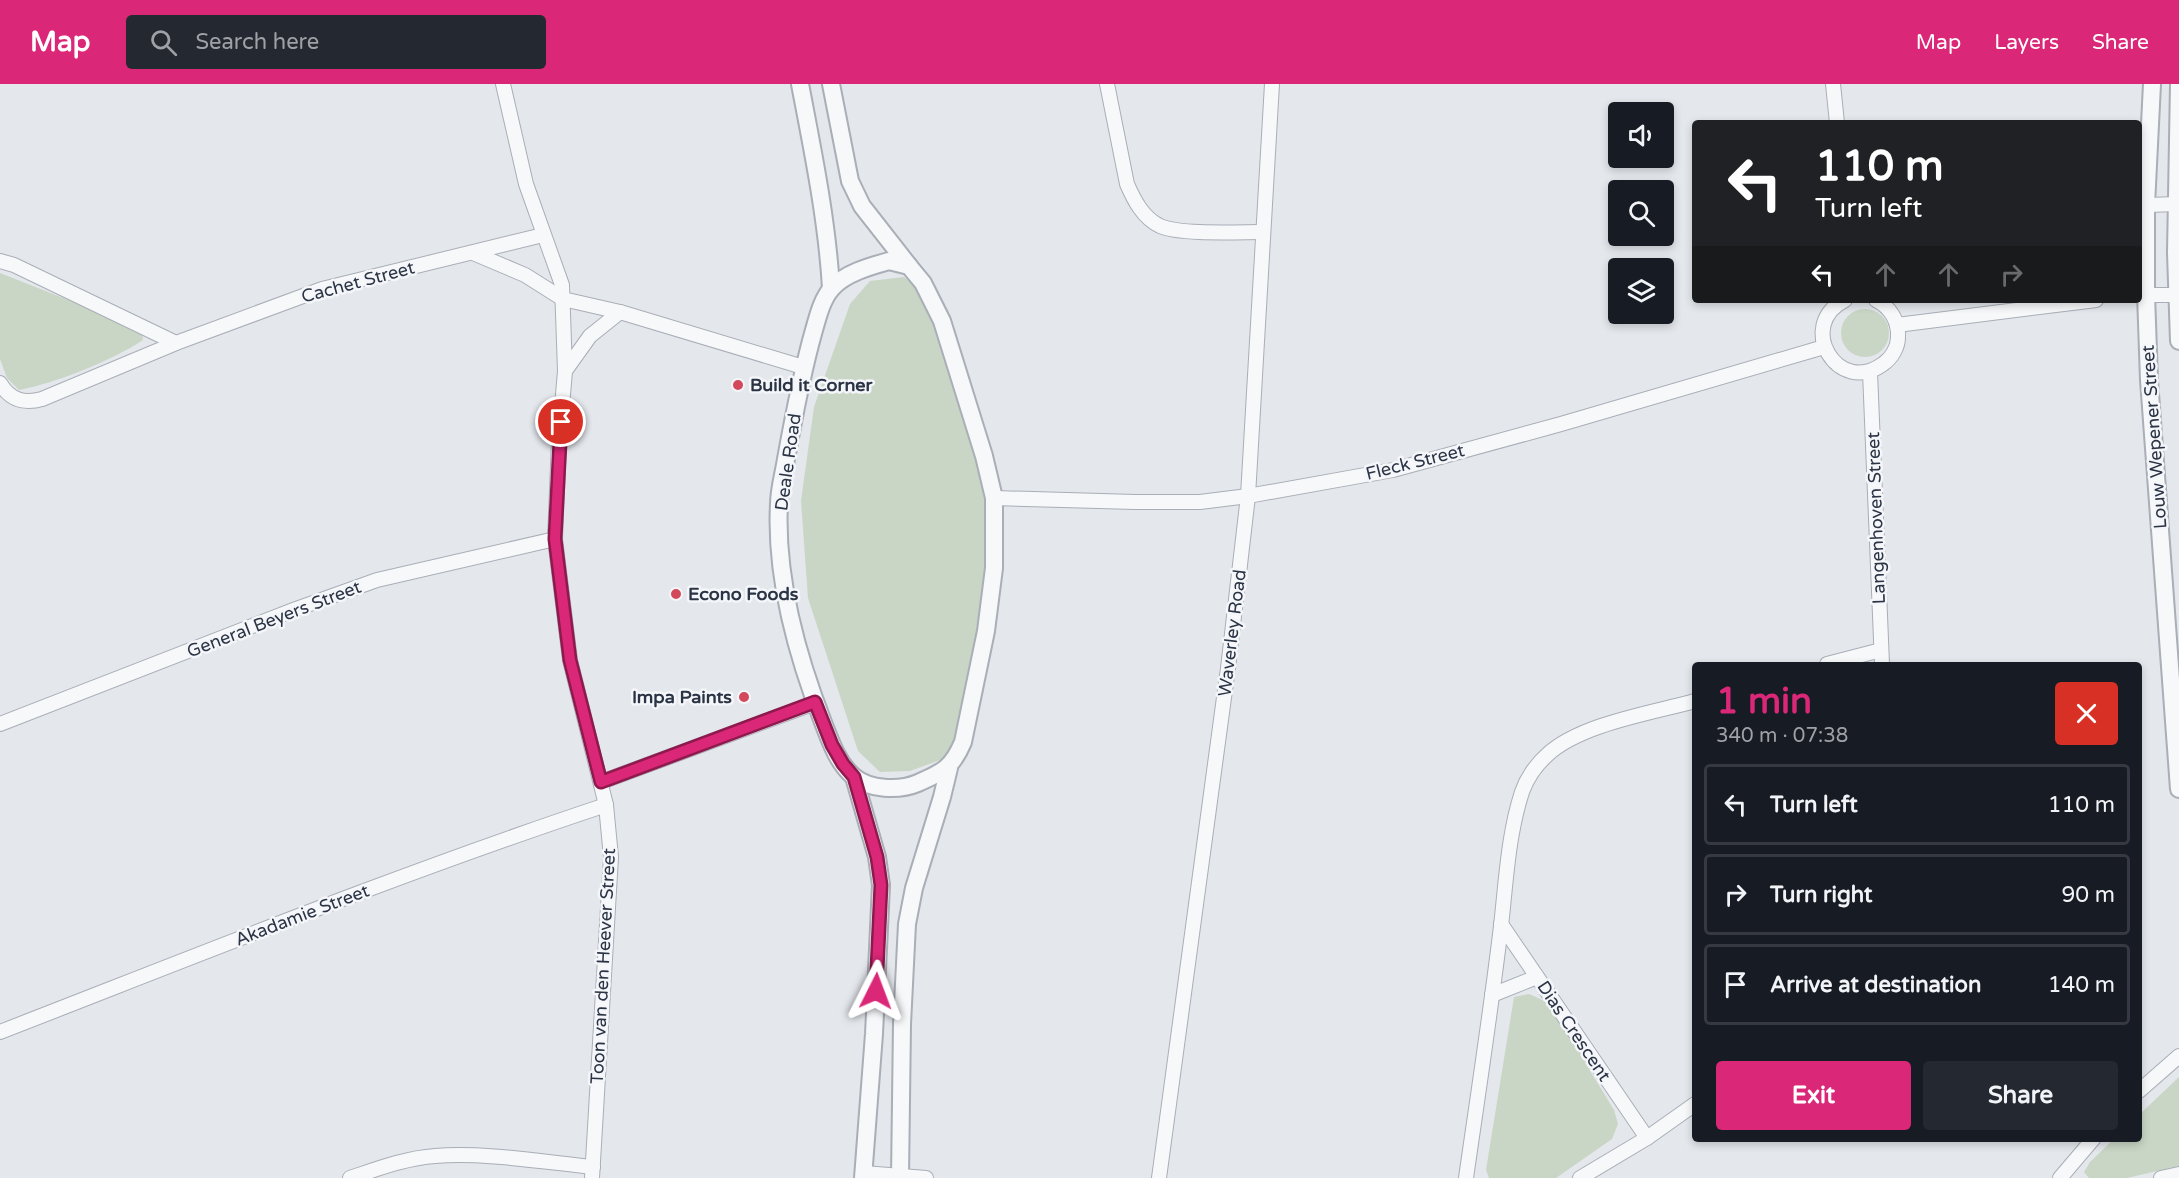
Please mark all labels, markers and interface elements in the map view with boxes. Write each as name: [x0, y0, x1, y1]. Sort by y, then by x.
search box: [126, 15, 546, 69]
text: Map: [30, 25, 90, 59]
icon: search: [147, 26, 180, 59]
text: Search here: [195, 29, 319, 55]
text: Map: [1916, 30, 1961, 55]
text: Layers: [1994, 30, 2059, 55]
text: Share: [2092, 30, 2149, 55]
map controls: [1608, 102, 1674, 324]
button: sound: [1608, 102, 1674, 168]
text: 110 m: [1815, 141, 1944, 192]
icon: left: [1716, 144, 1794, 222]
button: search: [1608, 180, 1674, 246]
text: Turn left: [1815, 192, 1922, 225]
street label: Cachet Street: [299, 256, 417, 308]
button: layers: [1608, 258, 1674, 324]
icon: left: [1806, 258, 1839, 291]
icon: ahead: [1869, 258, 1902, 291]
icon: ahead: [1932, 258, 1965, 291]
icon: right: [1995, 258, 2028, 291]
street label: Louw Wepener Street: [2137, 344, 2171, 530]
place label: Build it Corner: [750, 374, 874, 396]
marker: Build it Corner: [731, 378, 745, 392]
pin: [535, 396, 586, 447]
icon: arrive: [544, 405, 577, 438]
street label: Deale Road: [770, 412, 806, 512]
street label: Langenhoven Street: [1862, 431, 1890, 605]
street label: Fleck Street: [1363, 439, 1467, 485]
street label: Waverley Road: [1213, 568, 1251, 698]
street label: General Beyers Street: [184, 576, 364, 662]
place label: Econo Foods: [688, 583, 799, 605]
marker: Econo Foods: [669, 587, 683, 601]
text: 1 min: [1716, 680, 1812, 723]
button: close: [2055, 682, 2118, 745]
place label: Impa Paints: [632, 686, 732, 708]
marker: Impa Paints: [737, 690, 751, 704]
text: 340 m · 07:38: [1716, 724, 1848, 748]
icon: left: [1719, 788, 1752, 821]
text: Turn left: [1770, 792, 1858, 818]
text: 110 m: [2048, 792, 2115, 818]
street label: Toon van den Heever Street: [586, 847, 620, 1084]
icon: right: [1719, 878, 1752, 911]
street label: Akadamie Street: [232, 879, 372, 951]
text: Turn right: [1770, 882, 1872, 908]
text: 90 m: [2061, 882, 2115, 908]
position arrow: [844, 959, 908, 1023]
icon: arrive: [1719, 968, 1752, 1001]
text: Arrive at destination: [1770, 972, 1981, 998]
text: 140 m: [2048, 972, 2115, 998]
street label: Dias Crescent: [1532, 977, 1616, 1086]
button: Exit: [1716, 1061, 1911, 1130]
button: Share: [1923, 1061, 2118, 1130]

